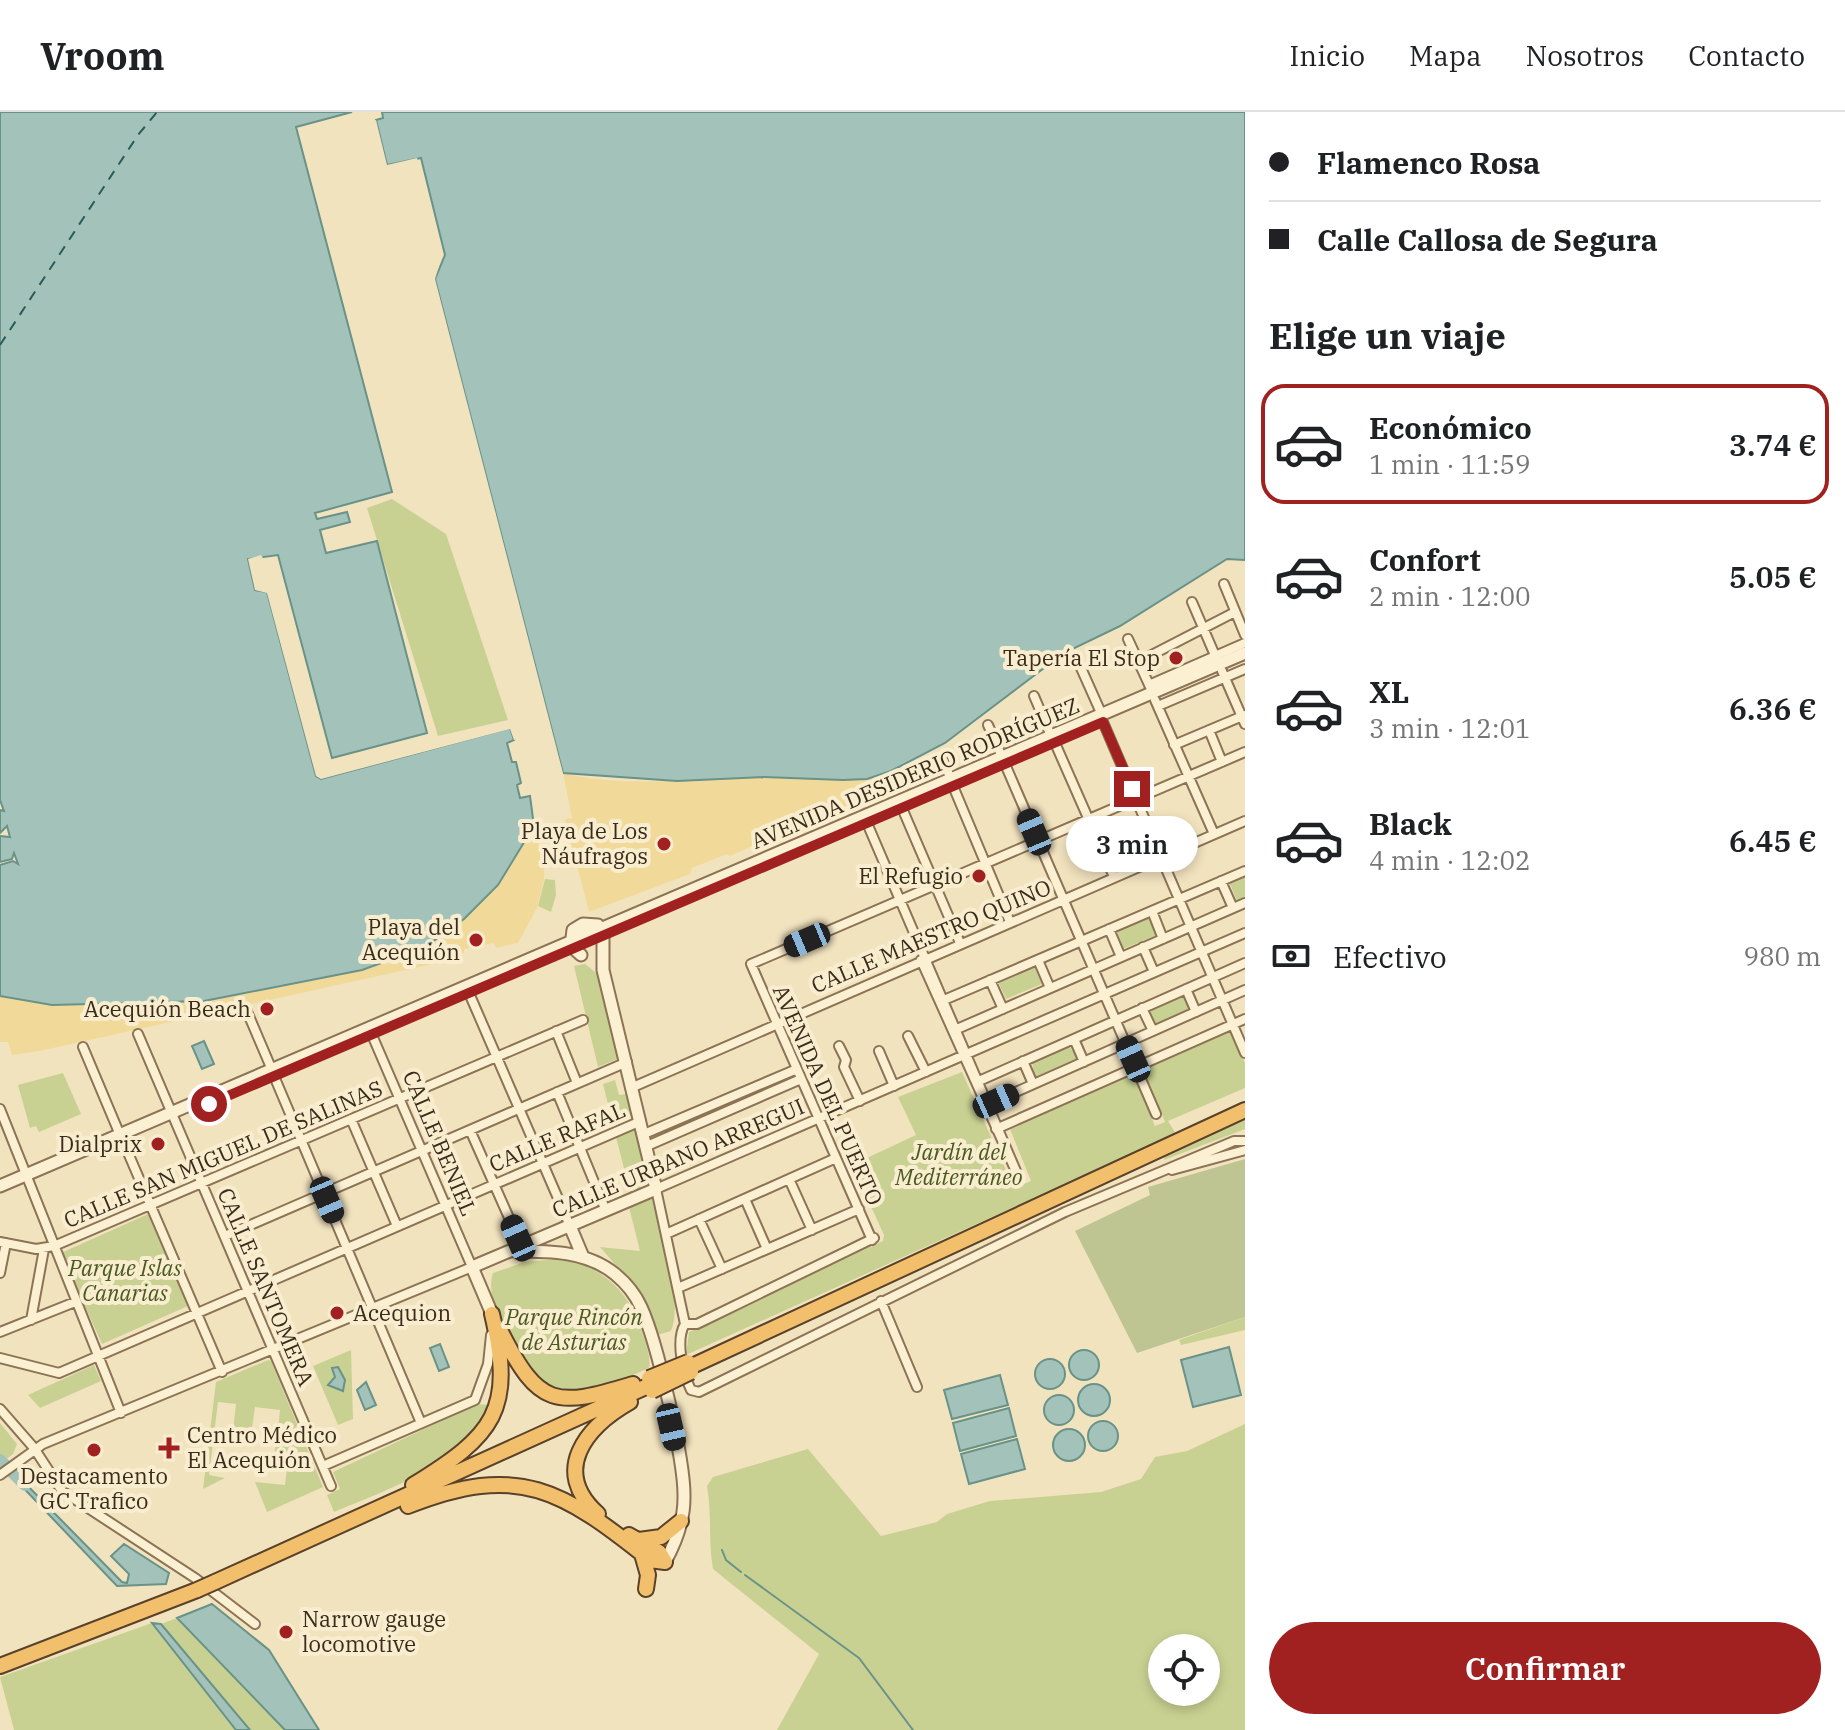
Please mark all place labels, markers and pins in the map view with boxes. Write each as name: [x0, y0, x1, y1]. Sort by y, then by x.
place label: Tapería El Stop: [1003, 643, 1160, 672]
marker: Tapería El Stop: [1167, 649, 1185, 667]
place label: Playa de Los Náufragos: [521, 816, 648, 870]
marker: Playa de Los Náufragos: [655, 835, 673, 853]
place label: El Refugio: [858, 861, 963, 890]
marker: El Refugio: [970, 867, 988, 885]
place label: Playa del Acequión: [362, 912, 460, 966]
marker: Playa del Acequión: [467, 931, 485, 949]
place label: Acequión Beach: [84, 994, 251, 1023]
marker: Acequión Beach: [258, 1000, 276, 1018]
place label: Dialprix: [58, 1129, 142, 1158]
marker: Dialprix: [149, 1135, 167, 1153]
place label: Acequion: [353, 1298, 451, 1327]
marker: Acequion: [328, 1304, 346, 1322]
place label: Centro Médico El Acequión: [187, 1420, 337, 1474]
marker: Centro Médico El Acequión: [158, 1437, 180, 1459]
marker: Destacamento GC Trafico: [85, 1441, 103, 1459]
place label: Destacamento GC Trafico: [20, 1461, 168, 1515]
place label: Narrow gauge locomotive: [302, 1604, 446, 1658]
marker: Narrow gauge locomotive: [277, 1623, 295, 1641]

